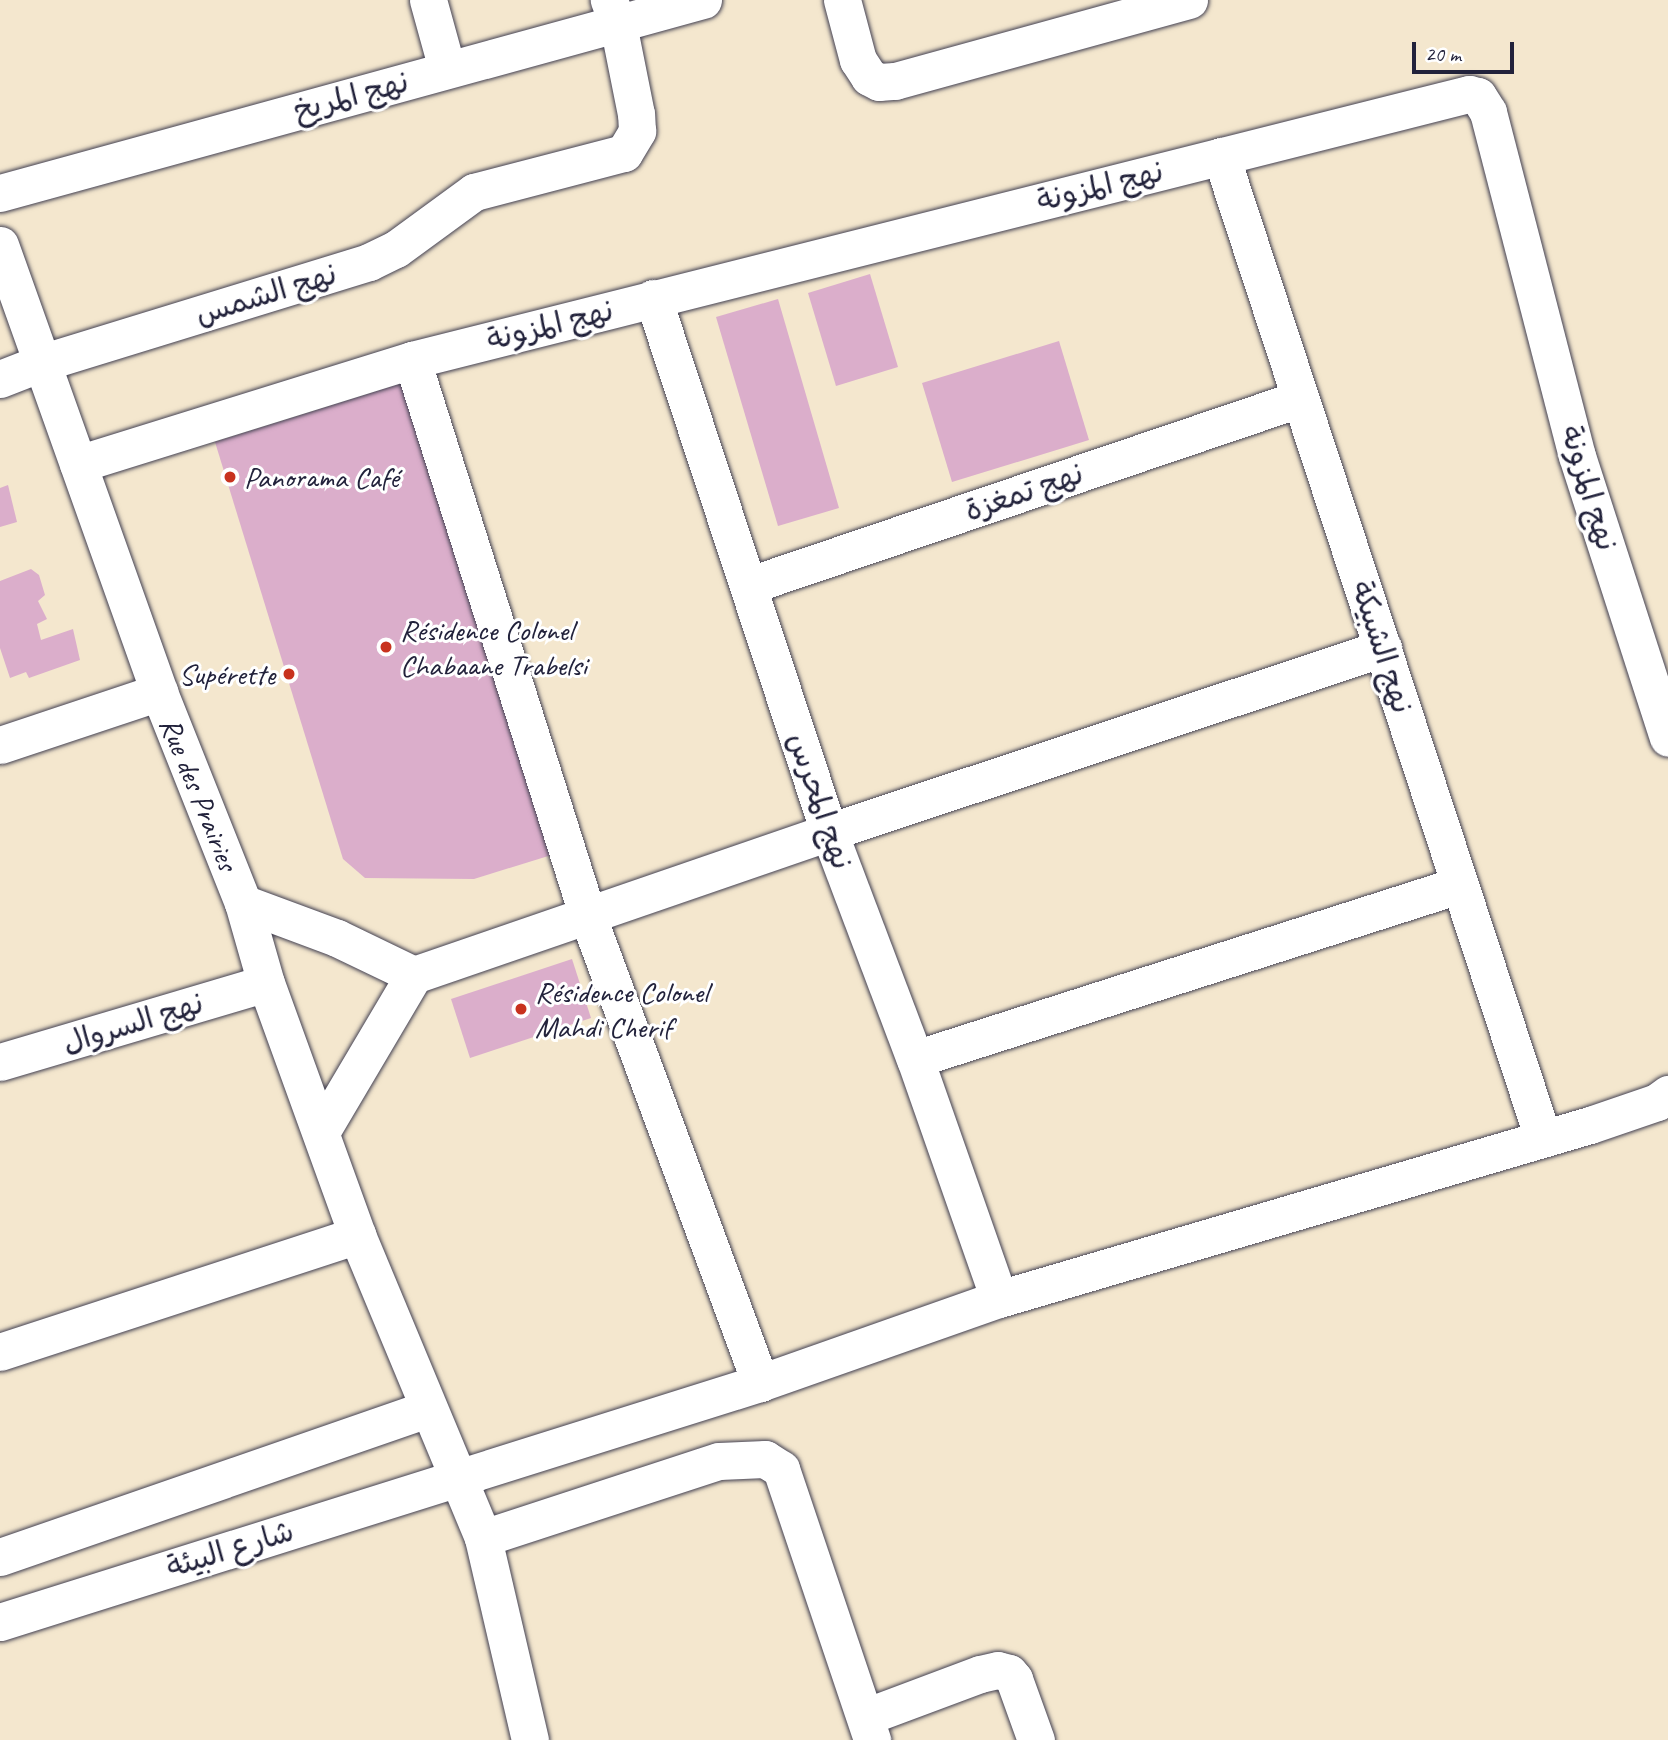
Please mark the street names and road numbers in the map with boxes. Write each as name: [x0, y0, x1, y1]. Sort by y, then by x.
street label: نهج المريخ: [290, 63, 412, 129]
street label: نهج المزونة: [1033, 153, 1167, 219]
street label: نهج الشمس: [191, 255, 341, 333]
street label: نهج المزونة: [483, 292, 617, 358]
street label: نهج المزونة: [1553, 421, 1625, 555]
street label: نهج تمغزة: [960, 455, 1088, 529]
street label: نهج الشبيكة: [1344, 576, 1420, 718]
street label: Rue des Prairies: [152, 712, 246, 876]
street label: نهج المحرس: [780, 728, 860, 874]
street label: نهج السروال: [58, 985, 208, 1061]
street label: شارع البيئة: [162, 1513, 298, 1585]

